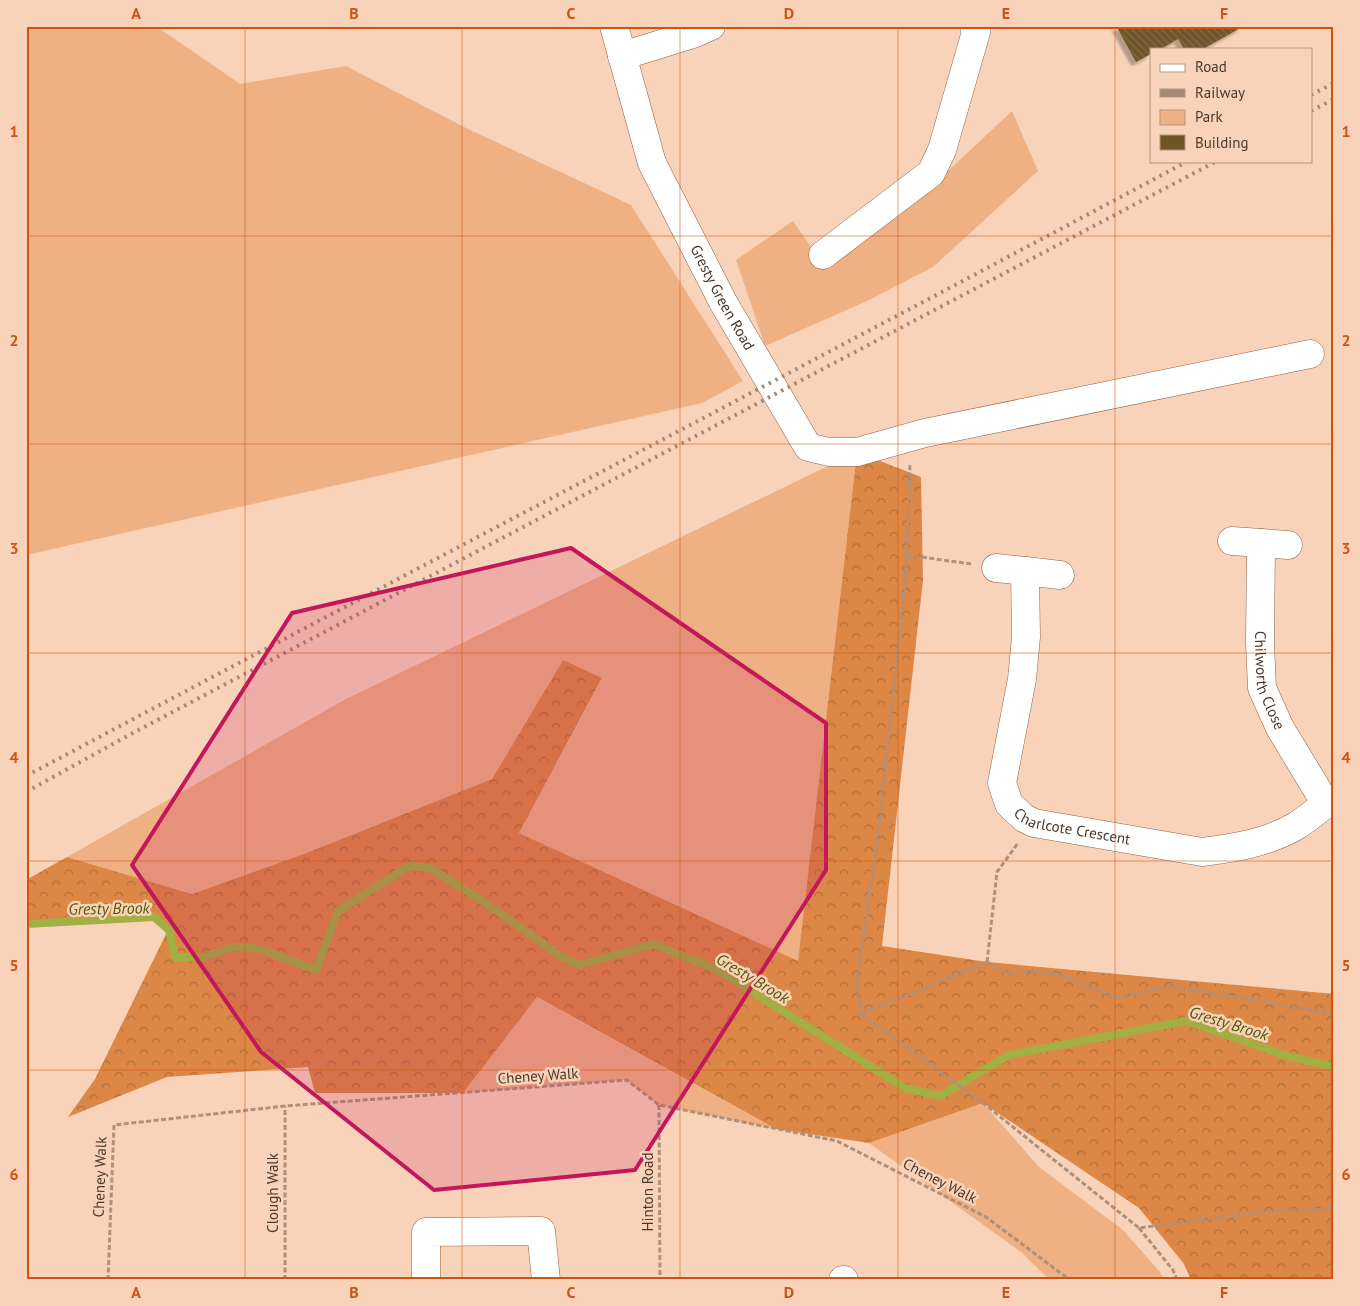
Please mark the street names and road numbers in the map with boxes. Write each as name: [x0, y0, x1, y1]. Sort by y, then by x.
street label: Gresty Green Road: [686, 241, 759, 353]
street label: Chilworth Close: [1251, 631, 1290, 733]
street label: Charlcote Crescent: [1010, 803, 1132, 848]
street label: Cheney Walk: [497, 1063, 580, 1088]
street label: Cheney Walk: [89, 1135, 110, 1218]
street label: Clough Walk: [263, 1152, 282, 1233]
street label: Hinton Road: [638, 1152, 657, 1232]
street label: Cheney Walk: [900, 1154, 981, 1208]

